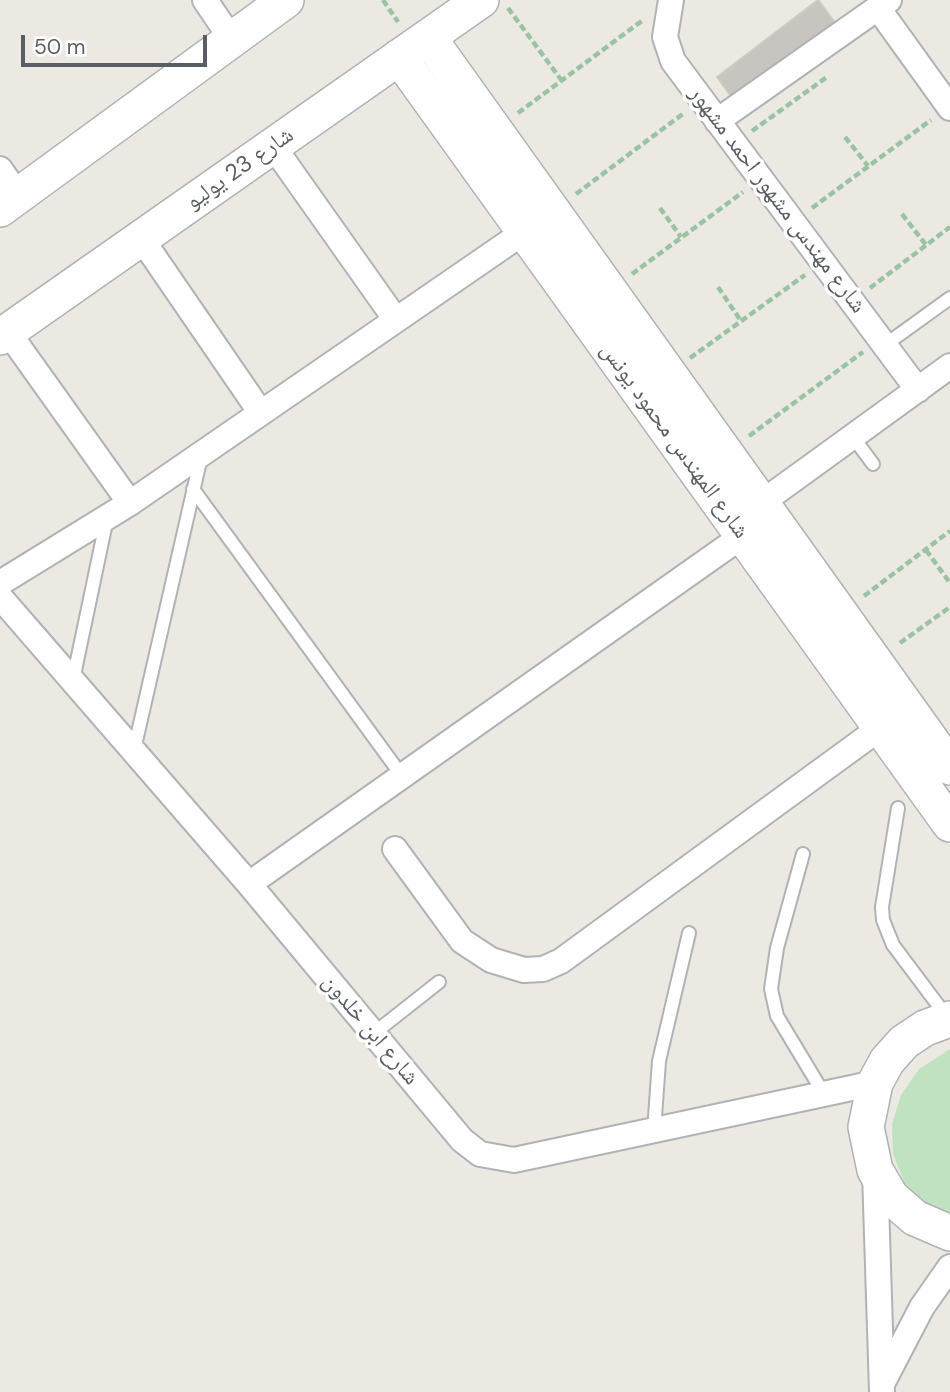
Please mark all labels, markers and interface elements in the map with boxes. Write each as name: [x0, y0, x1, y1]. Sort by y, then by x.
scale bar: [24, 21, 210, 65]
text: 50 m: [34, 33, 85, 61]
street label: شارع مهندس مشهور احمد مشهور: [683, 81, 871, 319]
street label: شارع 23 يوليو: [181, 122, 299, 216]
street label: شارع المهندس محمود يونس: [594, 338, 754, 544]
street label: شارع ابن خلدون: [316, 969, 424, 1091]

